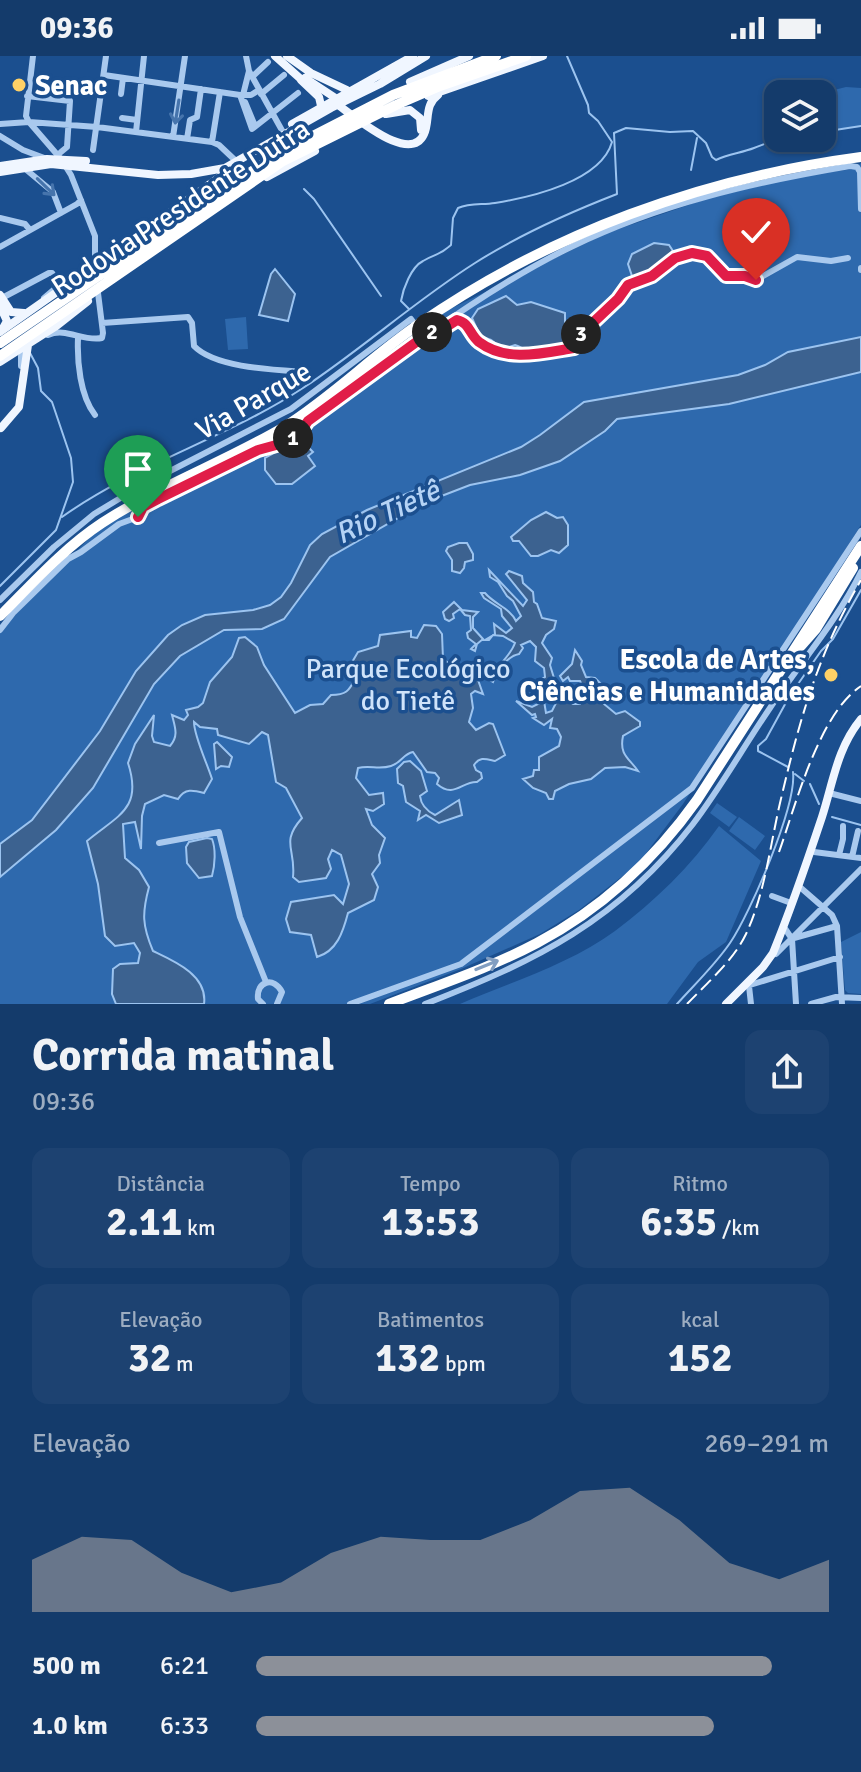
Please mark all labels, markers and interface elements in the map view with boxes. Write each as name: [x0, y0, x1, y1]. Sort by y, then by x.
text: 09:36: [40, 10, 114, 47]
place label: Senac: [35, 69, 107, 103]
marker: Senac: [10, 76, 28, 94]
map controls: [764, 80, 836, 152]
button: layers: [764, 80, 836, 152]
one-way arrow: [169, 99, 184, 124]
street label: Rodovia Presidente Dutra: [45, 112, 316, 304]
one-way arrow: [36, 178, 56, 197]
pin: [722, 198, 790, 280]
icon: check: [734, 210, 778, 254]
pin: 2: [412, 312, 452, 352]
pin: 3: [561, 314, 601, 354]
text: 2: [426, 318, 438, 345]
text: 3: [575, 320, 587, 347]
street label: Via Parque: [190, 354, 317, 447]
pin: 1: [273, 418, 313, 458]
text: 1: [287, 424, 299, 451]
pin: [104, 435, 172, 517]
icon: arrive: [116, 447, 160, 491]
water label: Rio Tietê: [329, 471, 447, 553]
place label: Escola de Artes, Ciências e Humanidades: [520, 643, 815, 709]
park label: Parque Ecológico do Tietê: [305, 652, 511, 718]
marker: Escola de Artes, Ciências e Humanidades: [822, 666, 840, 684]
one-way arrow: [474, 957, 499, 971]
text: Corrida matinal: [32, 1029, 334, 1083]
button: share: [745, 1030, 829, 1114]
text: 09:36: [32, 1086, 95, 1118]
text: Distância: [117, 1170, 205, 1197]
text: Tempo: [400, 1170, 461, 1197]
text: Ritmo: [672, 1170, 728, 1197]
text: 2.11: [106, 1197, 182, 1247]
text: 13:53: [381, 1197, 480, 1247]
text: 6:35: [641, 1197, 717, 1247]
text: km: [182, 1214, 216, 1241]
text: /km: [717, 1214, 760, 1241]
text: Elevação: [119, 1306, 203, 1333]
text: Batimentos: [377, 1306, 484, 1333]
text: kcal: [681, 1306, 719, 1333]
text: 32: [128, 1333, 171, 1383]
text: 132: [375, 1333, 440, 1383]
text: 152: [668, 1333, 733, 1383]
text: m: [171, 1350, 194, 1377]
text: bpm: [440, 1350, 486, 1377]
text: Elevação: [32, 1428, 131, 1460]
text: 269–291 m: [705, 1428, 829, 1460]
text: 500 m: [32, 1650, 101, 1682]
text: 6:21: [160, 1650, 209, 1682]
text: 1.0 km: [32, 1710, 108, 1742]
text: 6:33: [160, 1710, 209, 1742]

